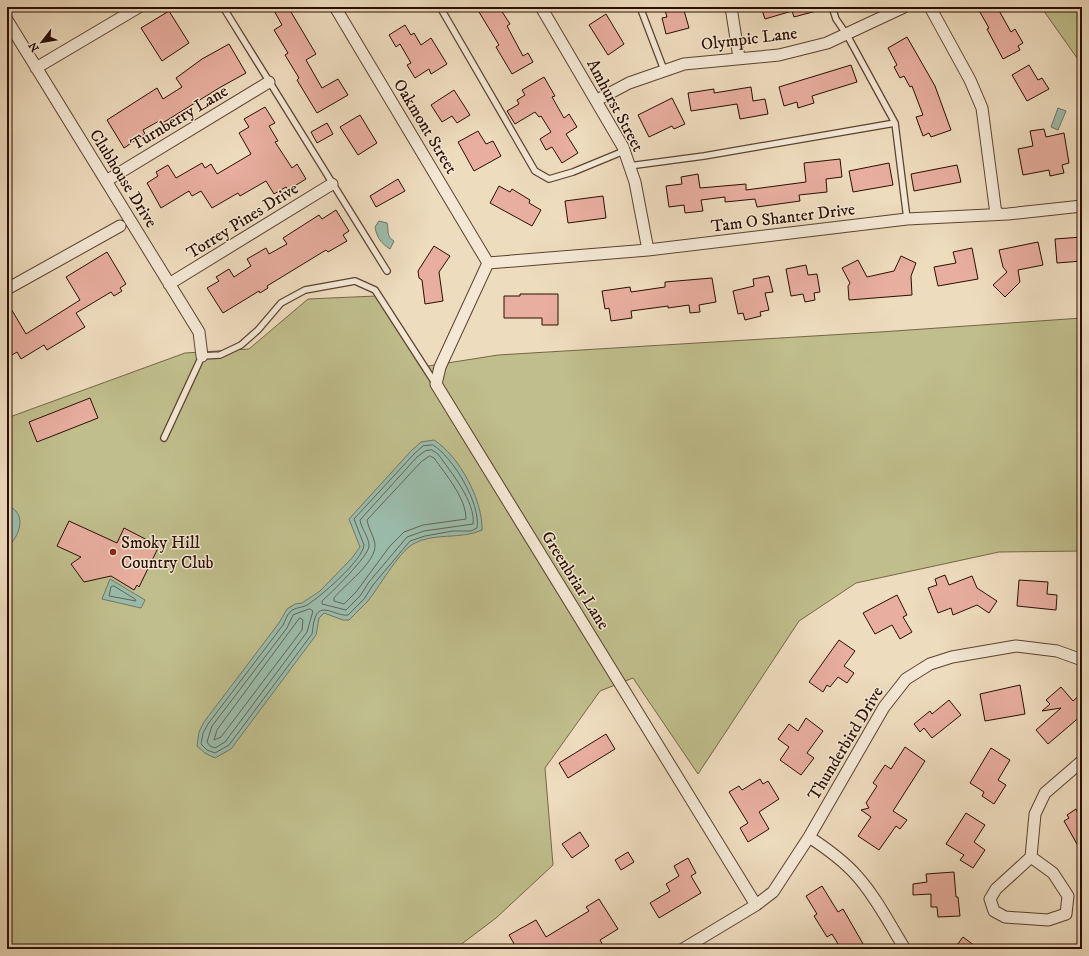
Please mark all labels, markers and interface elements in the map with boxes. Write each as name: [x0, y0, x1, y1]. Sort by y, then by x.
north arrow: [22, 22, 62, 62]
street label: Olympic Lane: [700, 22, 799, 56]
text: N: [26, 39, 43, 54]
street label: Amhurst Street: [581, 55, 649, 156]
street label: Oakmont Street: [388, 75, 462, 178]
street label: Turnberry Lane: [127, 80, 232, 156]
street label: Clubhouse Drive: [84, 125, 162, 232]
street label: Torrey Pines Drive: [182, 178, 303, 264]
street label: Tam O Shanter Drive: [710, 198, 856, 238]
street label: Greenbriar Lane: [536, 527, 614, 634]
place label: Smoky Hill Country Club: [121, 532, 214, 574]
marker: Smoky Hill Country Club: [108, 547, 118, 557]
street label: Thunderbird Drive: [803, 682, 889, 805]

